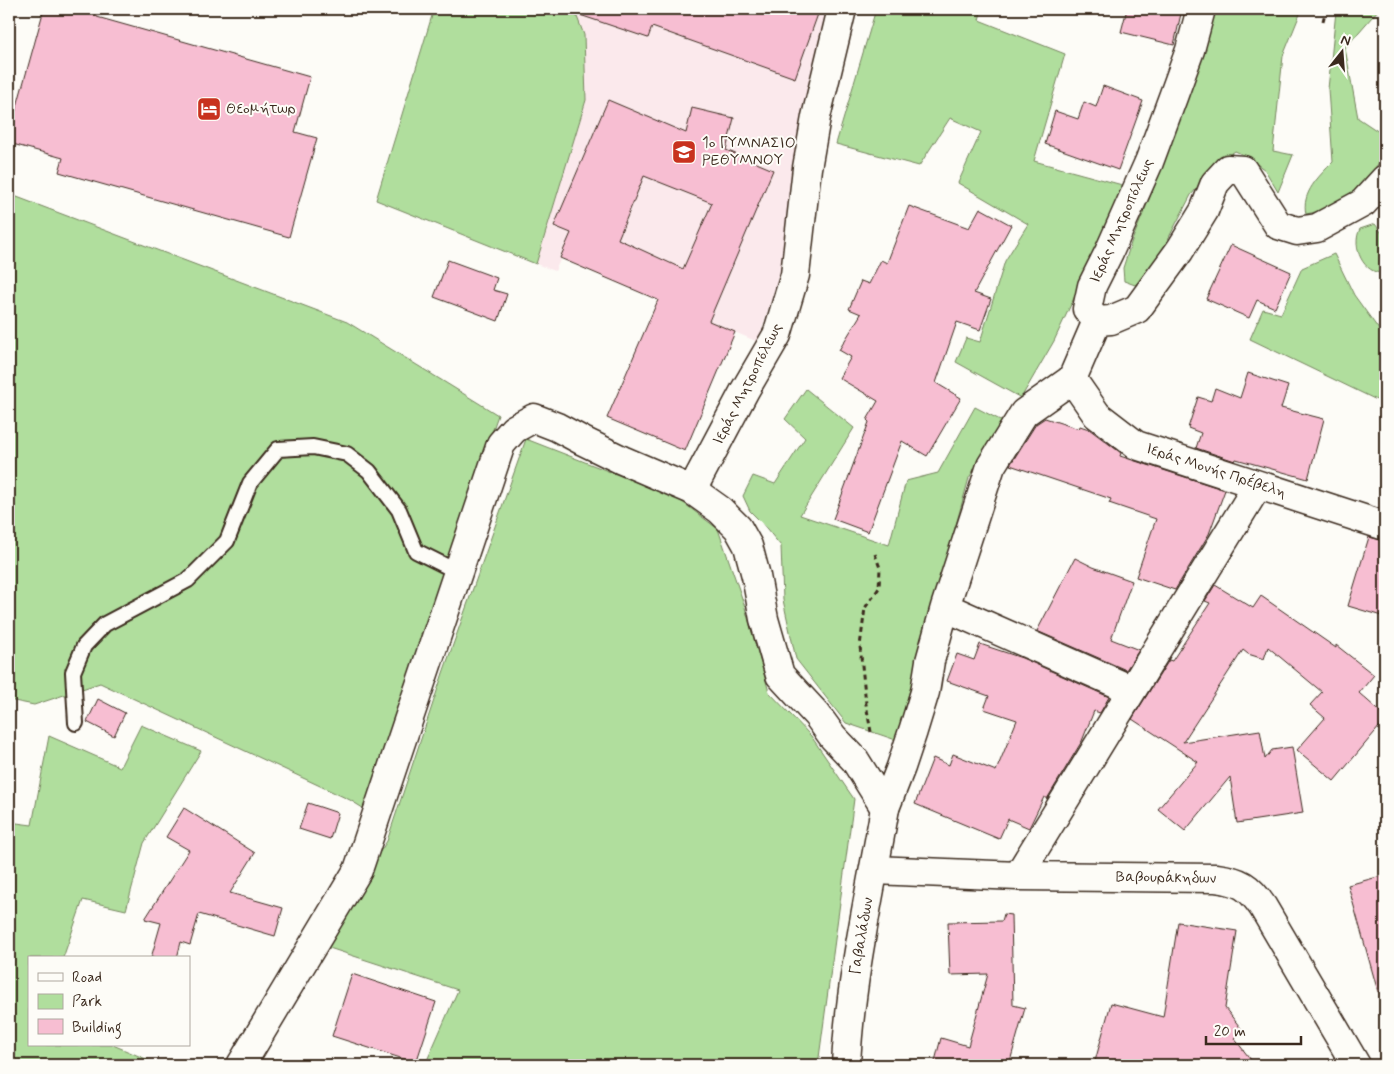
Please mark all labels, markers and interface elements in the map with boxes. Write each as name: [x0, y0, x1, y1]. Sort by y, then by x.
north arrow: [1316, 28, 1366, 78]
text: N: [1338, 31, 1353, 50]
hotel icon: Θεομήτωρ: [196, 96, 222, 122]
place label: Θεομήτωρ: [226, 99, 296, 119]
place label: 1ο ΓΥΜΝΑΣΙΟ ΡΕΘΥΜΝΟΥ: [702, 133, 796, 170]
school or university icon: 1ο ΓΥΜΝΑΣΙΟ ΡΕΘΥΜΝΟΥ: [671, 139, 697, 165]
street label: Ιεράς Μητροπόλεως: [1086, 155, 1159, 286]
street label: Ιεράς Μητροπόλεως: [709, 319, 788, 448]
street label: Ιεράς Μονής Πρέβελη: [1143, 439, 1289, 503]
street label: Βαβουράκηδων: [1116, 867, 1217, 889]
street label: Γαβαλάδων: [845, 895, 879, 976]
legend: [28, 956, 190, 1046]
text: Road: [72, 968, 102, 988]
text: Park: [72, 992, 102, 1012]
scale bar: [1206, 1014, 1302, 1046]
text: Building: [72, 1018, 122, 1039]
text: 20 m: [1214, 1022, 1246, 1042]

